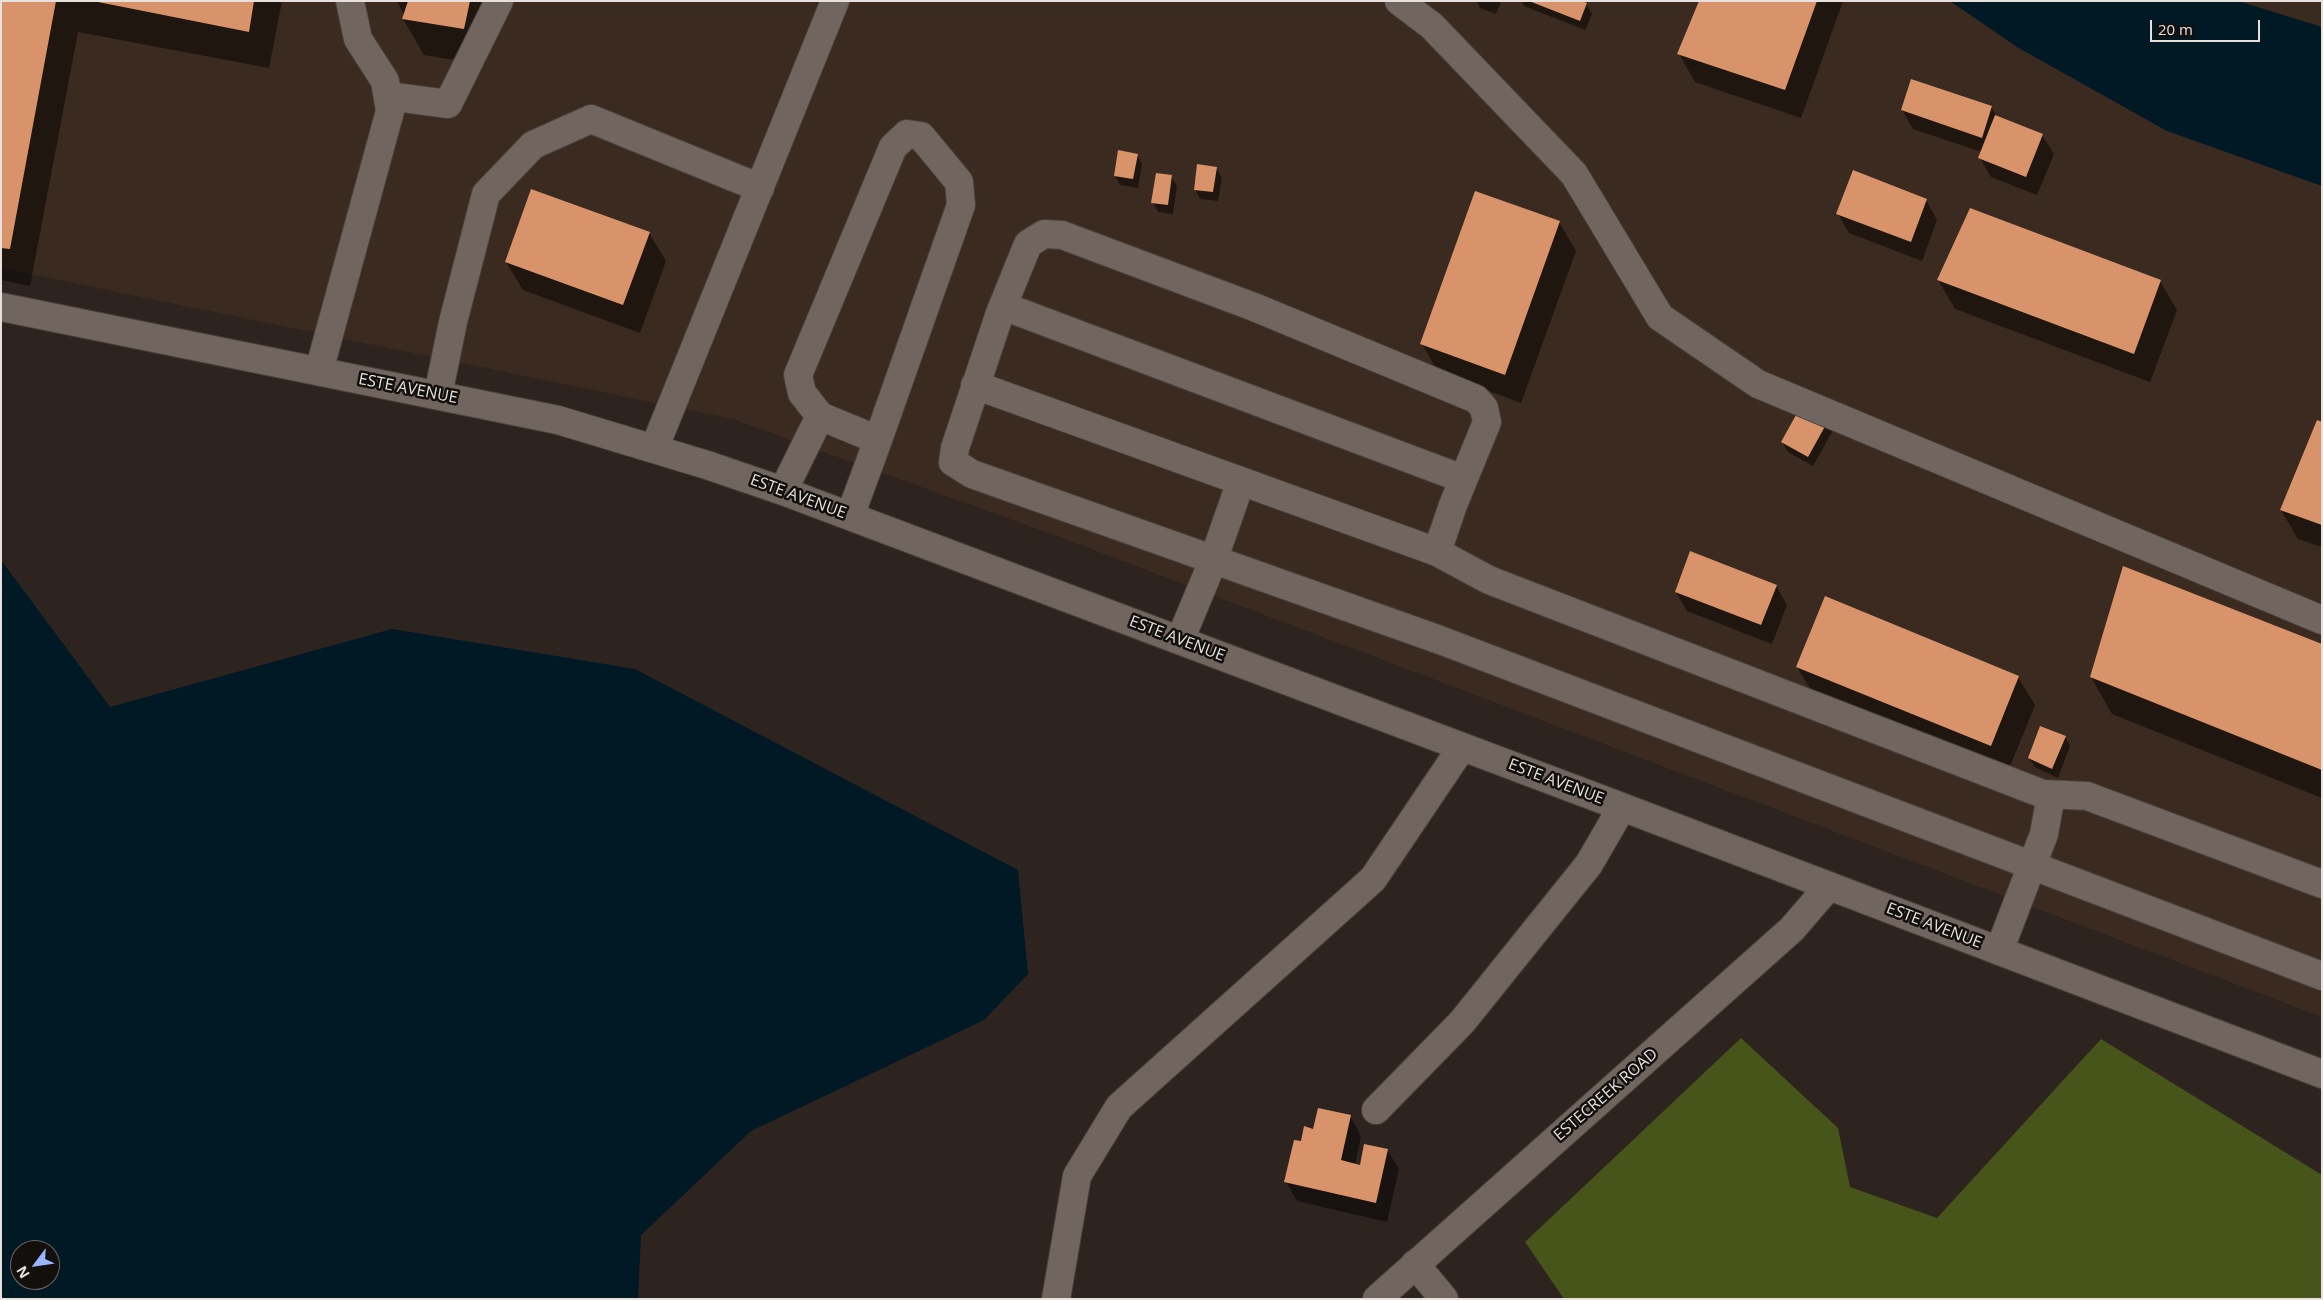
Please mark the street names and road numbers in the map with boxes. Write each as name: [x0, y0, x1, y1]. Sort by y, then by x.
street label: ESTE AVENUE: [357, 370, 459, 408]
street label: ESTE AVENUE: [747, 471, 849, 523]
street label: ESTE AVENUE: [1127, 612, 1227, 666]
street label: ESTE AVENUE: [1506, 755, 1606, 809]
street label: ESTE AVENUE: [1884, 899, 1984, 953]
street label: ESTECREEK ROAD: [1550, 1045, 1662, 1145]

